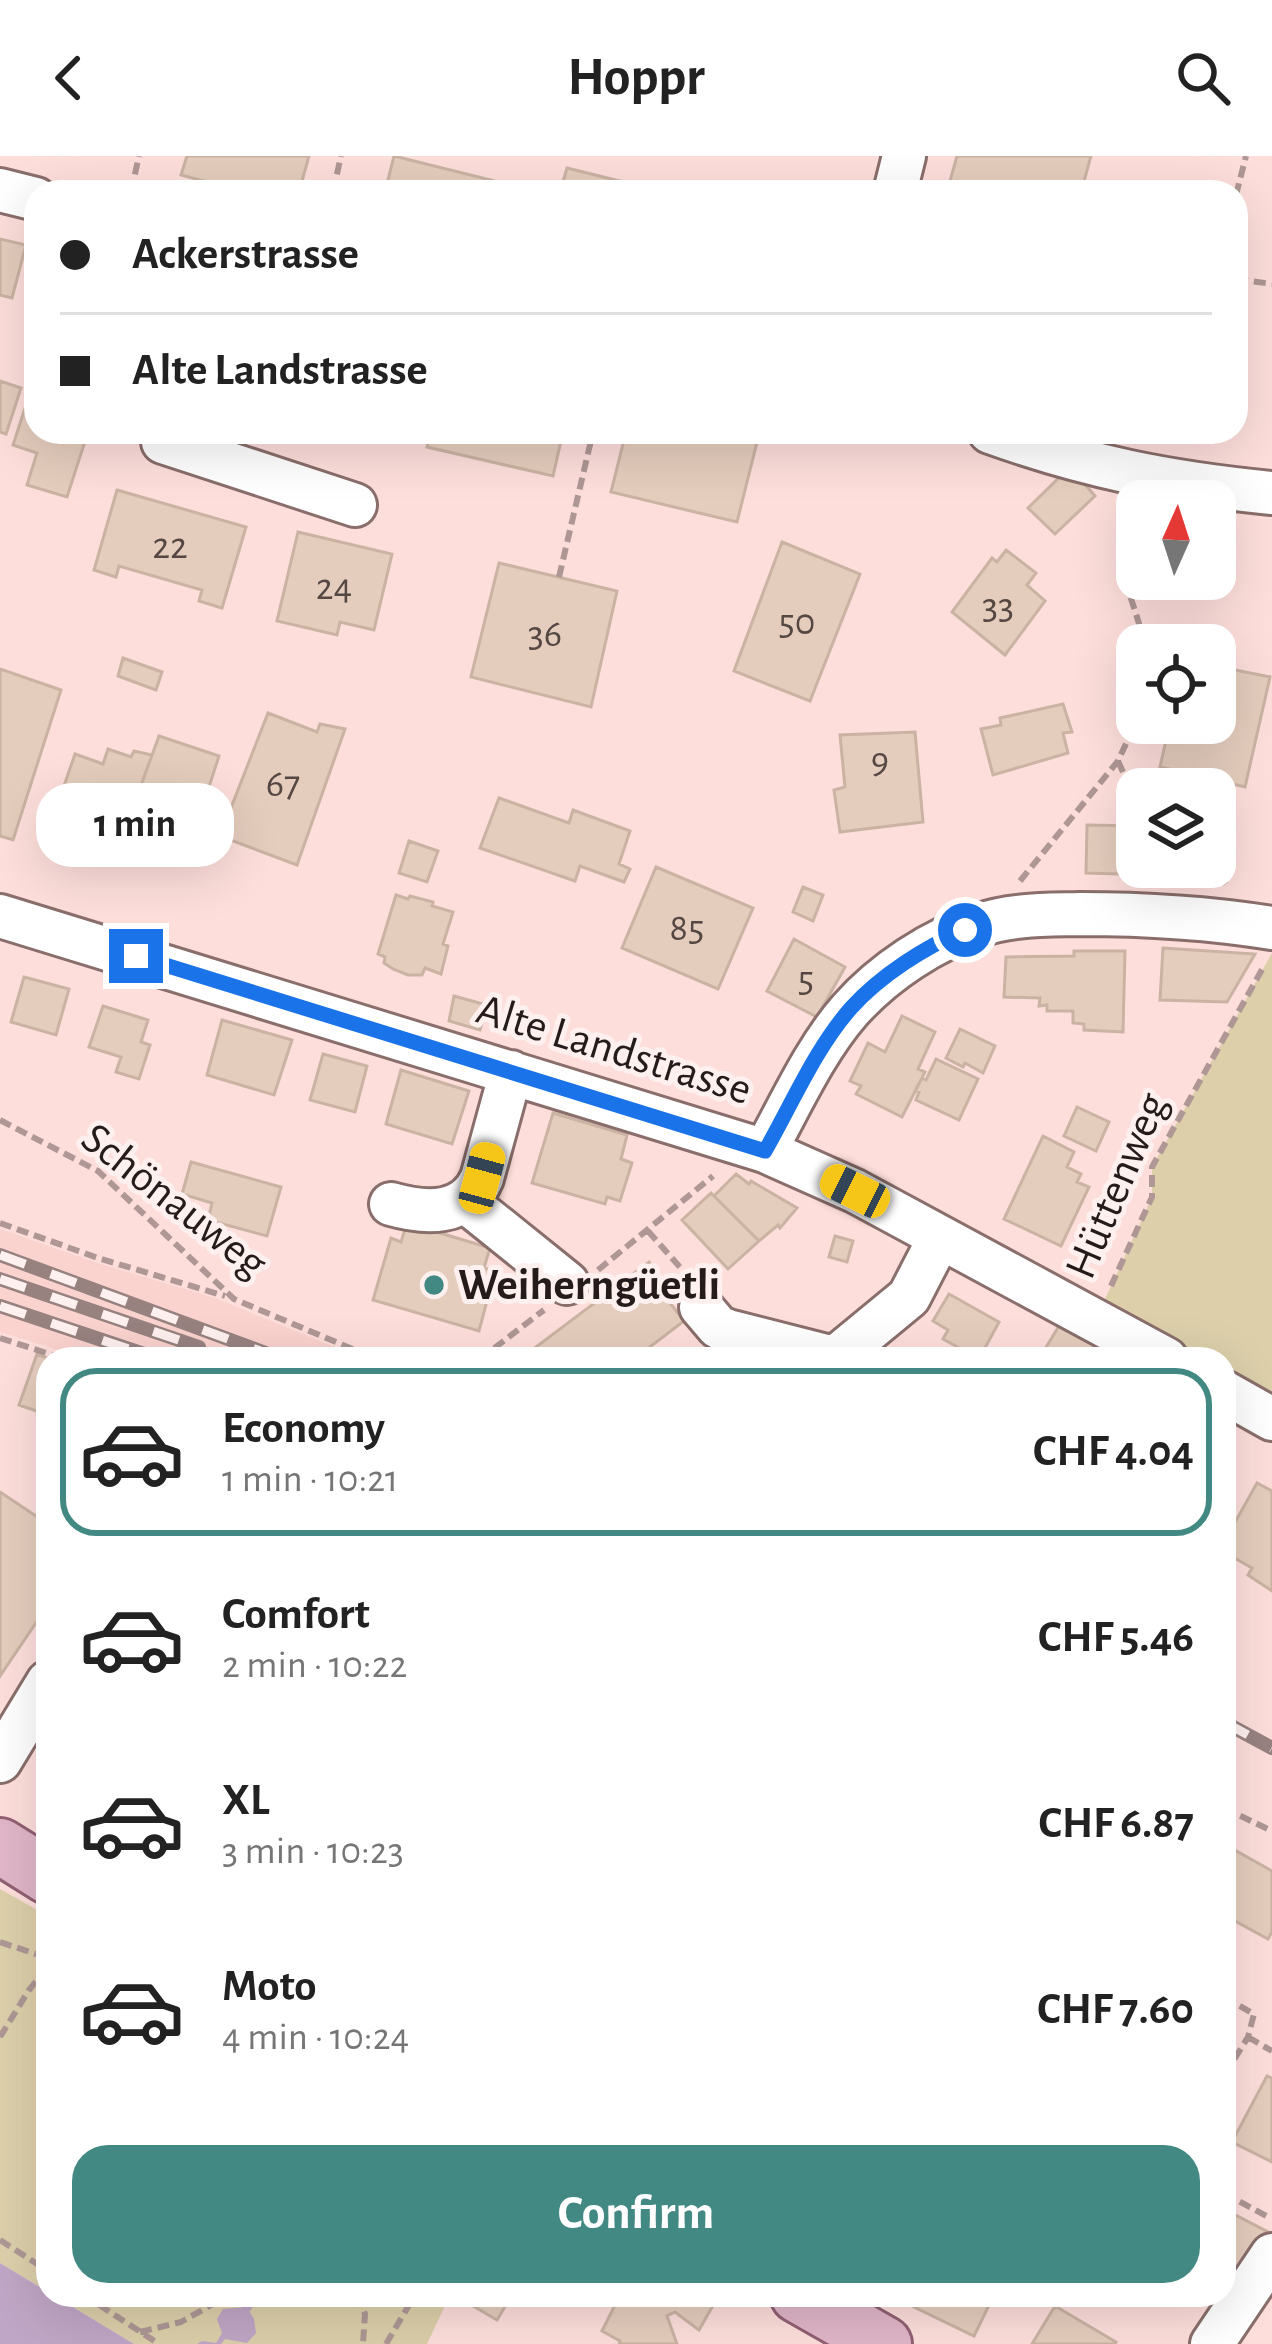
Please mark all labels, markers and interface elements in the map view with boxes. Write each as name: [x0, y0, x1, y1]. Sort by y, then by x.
icon: back: [36, 45, 102, 111]
icon: search: [1170, 45, 1236, 111]
text: Hoppr: [567, 51, 705, 105]
text: Ackerstrasse: [132, 232, 359, 277]
text: Alte Landstrasse: [132, 348, 428, 393]
north arrow: [1116, 480, 1236, 600]
map controls: [1116, 480, 1236, 888]
house number: 22: [152, 527, 188, 566]
house number: 24: [316, 568, 352, 607]
house number: 33: [982, 587, 1014, 626]
house number: 50: [779, 603, 815, 642]
house number: 36: [528, 615, 562, 654]
button: locate: [1116, 624, 1236, 744]
house number: 9: [871, 742, 889, 781]
house number: 67: [266, 765, 300, 804]
button: layers: [1116, 768, 1236, 888]
callout: 1 min: [37, 782, 235, 866]
text: 1 min: [94, 805, 176, 844]
route start: [938, 903, 992, 957]
house number: 85: [670, 909, 704, 948]
route end: [109, 929, 163, 983]
house number: 5: [798, 960, 814, 999]
street label: Alte Landstrasse: [471, 987, 757, 1113]
street label: Hüttenweg: [1058, 1087, 1176, 1285]
street label: Schönauweg: [73, 1115, 275, 1287]
car: [455, 1139, 509, 1217]
car: [815, 1159, 895, 1223]
place label: Weiherngüetli: [458, 1263, 720, 1308]
marker: Weiherngüetli: [421, 1272, 447, 1298]
icon: car: [78, 1398, 186, 1506]
text: Economy: [222, 1406, 385, 1451]
text: CHF 4.04: [1033, 1429, 1194, 1474]
text: 1 min · 10:21: [222, 1460, 399, 1499]
icon: car: [78, 1584, 186, 1692]
text: Comfort: [222, 1592, 370, 1637]
text: CHF 5.46: [1038, 1615, 1194, 1660]
text: 2 min · 10:22: [222, 1646, 407, 1685]
icon: car: [78, 1770, 186, 1878]
text: XL: [222, 1778, 270, 1823]
text: CHF 6.87: [1038, 1801, 1194, 1846]
text: 3 min · 10:23: [222, 1832, 404, 1871]
icon: car: [78, 1956, 186, 2064]
text: Moto: [222, 1964, 317, 2009]
text: CHF 7.60: [1037, 1987, 1194, 2032]
text: 4 min · 10:24: [222, 2018, 409, 2057]
button: Confirm: [72, 2145, 1200, 2283]

